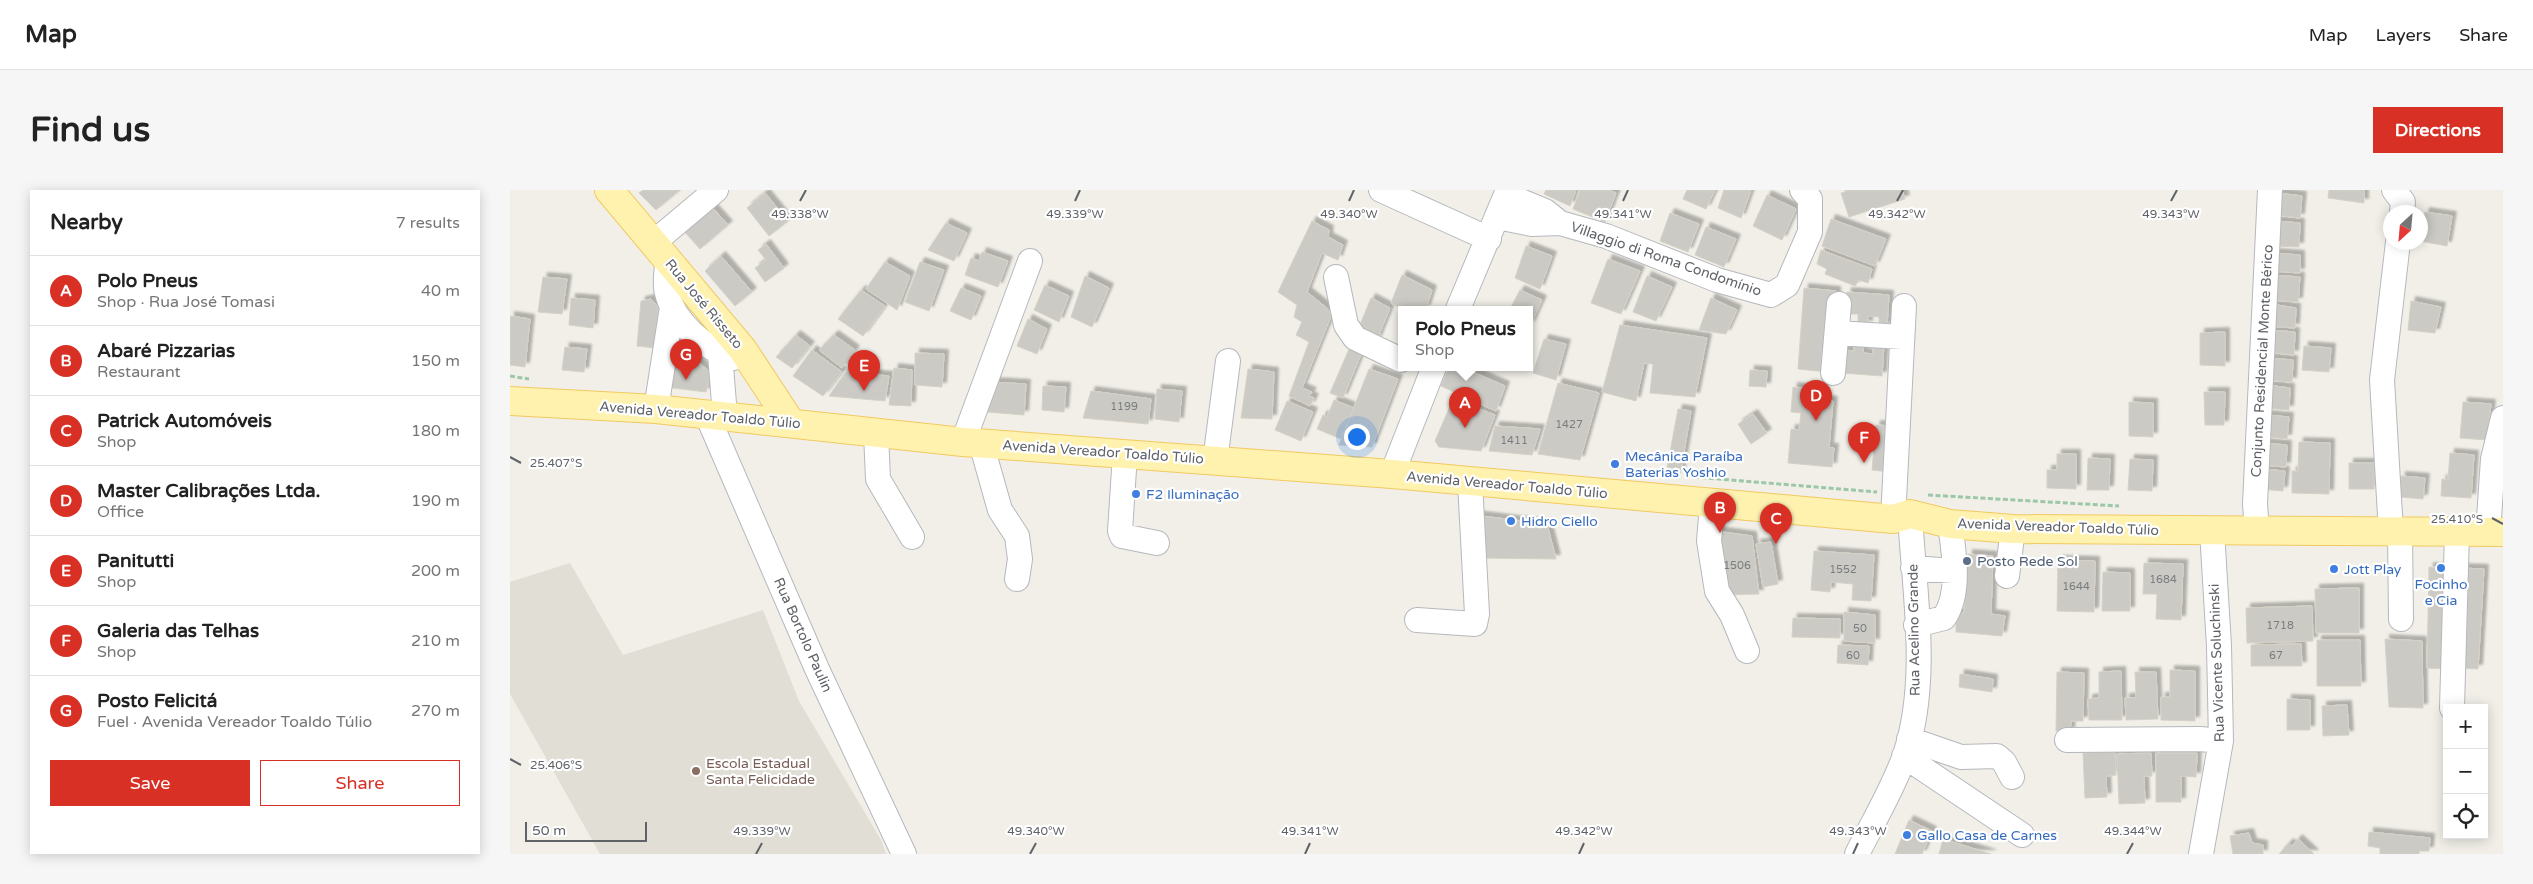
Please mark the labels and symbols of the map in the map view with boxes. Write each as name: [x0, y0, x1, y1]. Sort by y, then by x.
north arrow: [2383, 205, 2428, 250]
text: 49.338°W: [771, 207, 829, 221]
text: 49.339°W: [1046, 207, 1104, 221]
text: 49.340°W: [1320, 207, 1378, 221]
text: 49.341°W: [1594, 207, 1652, 221]
text: 49.342°W: [1868, 207, 1926, 221]
text: 49.343°W: [2142, 207, 2200, 221]
street label: Villaggio di Roma Condomínio: [1568, 218, 1764, 300]
street label: Conjunto Residencial Monte Bérico: [2247, 244, 2277, 478]
street label: Rua José Risseto: [662, 256, 746, 352]
pin: G: [670, 339, 702, 380]
pin: E: [848, 350, 880, 391]
pin: D: [1800, 380, 1832, 421]
pin: A: [1449, 387, 1481, 428]
street label: Avenida Vereador Toaldo Túlio: [599, 398, 801, 432]
house number: 1199: [1110, 400, 1138, 413]
house number: 1427: [1555, 418, 1583, 431]
pin: F: [1848, 422, 1880, 463]
your location: [1344, 424, 1370, 450]
house number: 1411: [1500, 434, 1528, 447]
street label: Avenida Vereador Toaldo Túlio: [1002, 436, 1204, 468]
place label: Mecânica Paraíba Baterias Yoshio: [1625, 448, 1743, 481]
text: 25.407°S: [530, 456, 582, 470]
marker: Mecânica Paraíba Baterias Yoshio: [1609, 458, 1621, 470]
street label: Avenida Vereador Toaldo Túlio: [1406, 468, 1608, 502]
place label: F2 Iluminação: [1146, 486, 1239, 503]
marker: F2 Iluminação: [1130, 488, 1142, 500]
pin: B: [1704, 492, 1736, 533]
pin: C: [1760, 503, 1792, 544]
text: 25.410°S: [2431, 512, 2483, 526]
place label: Hidro Ciello: [1521, 513, 1598, 530]
marker: Hidro Ciello: [1505, 515, 1517, 527]
street label: Avenida Vereador Toaldo Túlio: [1957, 515, 2159, 539]
place label: Posto Rede Sol: [1977, 553, 2078, 570]
marker: Posto Rede Sol: [1961, 555, 1973, 567]
house number: 1506: [1723, 559, 1751, 572]
place label: Jott Play: [2344, 561, 2402, 578]
marker: Focinho e Cia: [2435, 562, 2447, 574]
house number: 1552: [1829, 563, 1857, 576]
marker: Jott Play: [2328, 563, 2340, 575]
street label: Rua Acelino Grande: [1904, 564, 1924, 696]
house number: 1684: [2149, 573, 2177, 586]
street label: Rua Bortolo Paulin: [770, 575, 836, 695]
place label: Focinho e Cia: [2415, 576, 2467, 609]
house number: 1644: [2062, 580, 2090, 593]
street label: Rua Vicente Soluchinski: [2206, 583, 2228, 743]
house number: 1718: [2266, 619, 2294, 632]
house number: 50: [1853, 622, 1867, 635]
house number: 60: [1846, 649, 1860, 662]
house number: 67: [2269, 649, 2283, 662]
place label: Escola Estadual Santa Felicidade: [706, 755, 815, 788]
text: 25.406°S: [530, 758, 582, 772]
marker: Escola Estadual Santa Felicidade: [690, 765, 702, 777]
scale bar: [525, 819, 648, 842]
text: 49.339°W: [733, 824, 791, 838]
text: 49.340°W: [1007, 824, 1065, 838]
text: 49.341°W: [1281, 824, 1339, 838]
text: 49.342°W: [1555, 824, 1613, 838]
text: 49.343°W: [1829, 824, 1887, 838]
text: 49.344°W: [2104, 824, 2162, 838]
place label: Gallo Casa de Carnes: [1917, 827, 2057, 844]
marker: Gallo Casa de Carnes: [1901, 829, 1913, 841]

